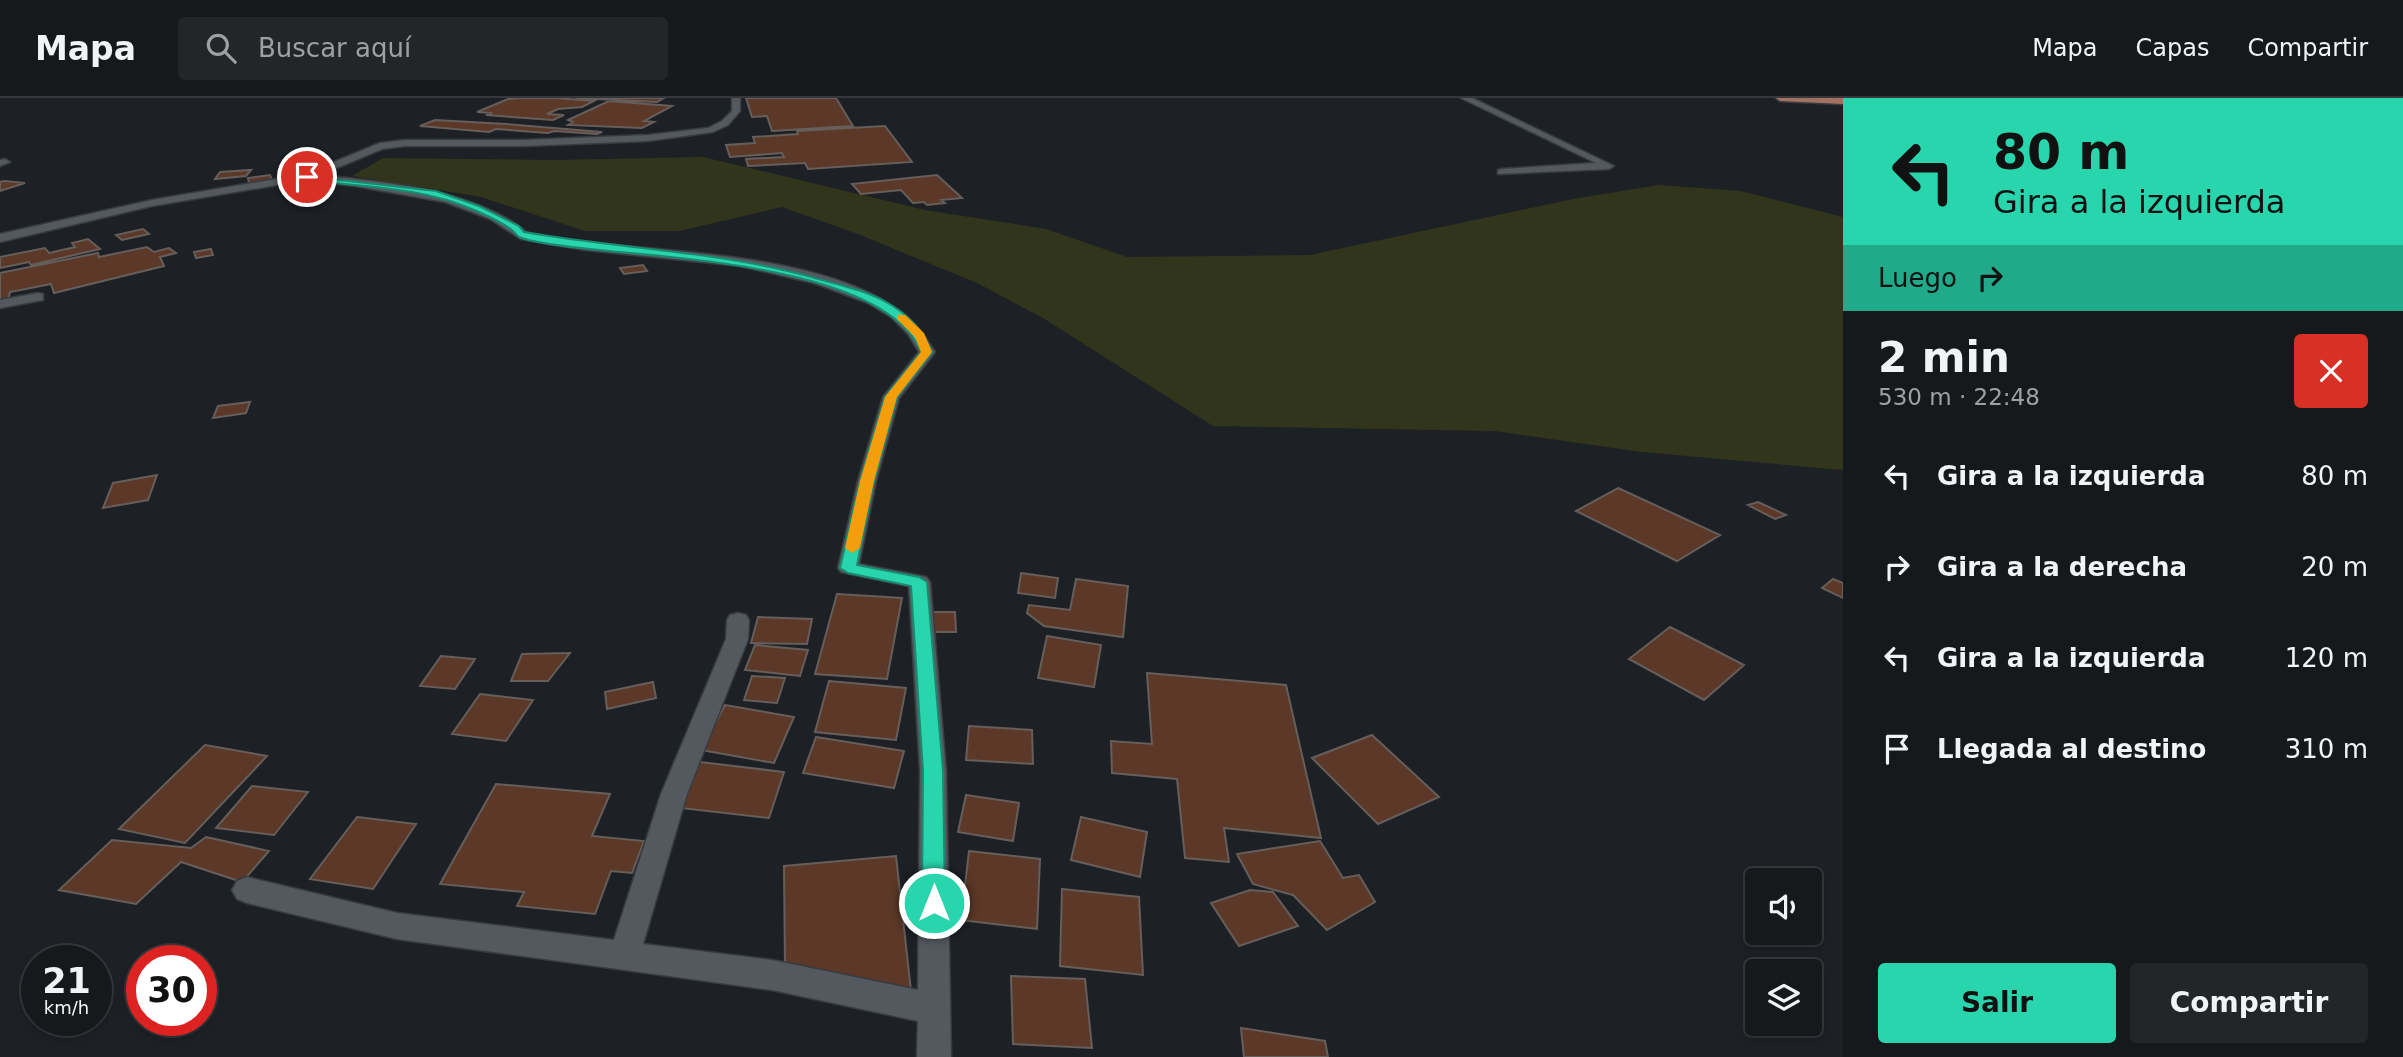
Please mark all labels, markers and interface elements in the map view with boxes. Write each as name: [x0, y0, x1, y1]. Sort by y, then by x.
search box: [178, 17, 668, 80]
text: Mapa: [35, 29, 136, 68]
icon: search: [202, 29, 240, 67]
text: Buscar aquí: [258, 33, 411, 63]
text: Mapa: [2032, 34, 2098, 62]
text: Capas: [2136, 34, 2209, 62]
text: Compartir: [2247, 34, 2368, 62]
text: 80 m: [1993, 124, 2129, 181]
icon: left: [1878, 126, 1969, 217]
pin: [277, 147, 337, 207]
icon: arrive: [288, 158, 326, 196]
text: Gira a la izquierda: [1993, 183, 2285, 221]
icon: right: [1971, 259, 2009, 297]
text: Luego: [1878, 263, 1957, 293]
text: 2 min: [1878, 333, 2010, 382]
button: close: [2294, 334, 2368, 408]
text: 530 m · 22:48: [1878, 384, 2040, 410]
icon: left: [1878, 457, 1916, 495]
text: Gira a la izquierda: [1937, 461, 2205, 491]
text: 80 m: [2301, 461, 2368, 491]
icon: right: [1878, 548, 1916, 586]
text: Gira a la derecha: [1937, 552, 2187, 582]
text: 20 m: [2301, 552, 2368, 582]
icon: left: [1878, 639, 1916, 677]
text: Gira a la izquierda: [1937, 643, 2205, 673]
text: 120 m: [2285, 643, 2368, 673]
icon: arrive: [1878, 730, 1916, 768]
text: Llegada al destino: [1937, 734, 2206, 764]
text: 310 m: [2285, 734, 2368, 764]
position arrow: [897, 866, 971, 940]
map controls: [1745, 868, 1822, 1036]
button: sound: [1745, 868, 1822, 945]
speed limit sign: 30: [126, 945, 217, 1036]
button: layers: [1745, 959, 1822, 1036]
text: 21: [42, 961, 91, 1001]
button: Salir: [1878, 963, 2116, 1043]
button: Compartir: [2130, 963, 2368, 1043]
text: km/h: [44, 997, 89, 1018]

